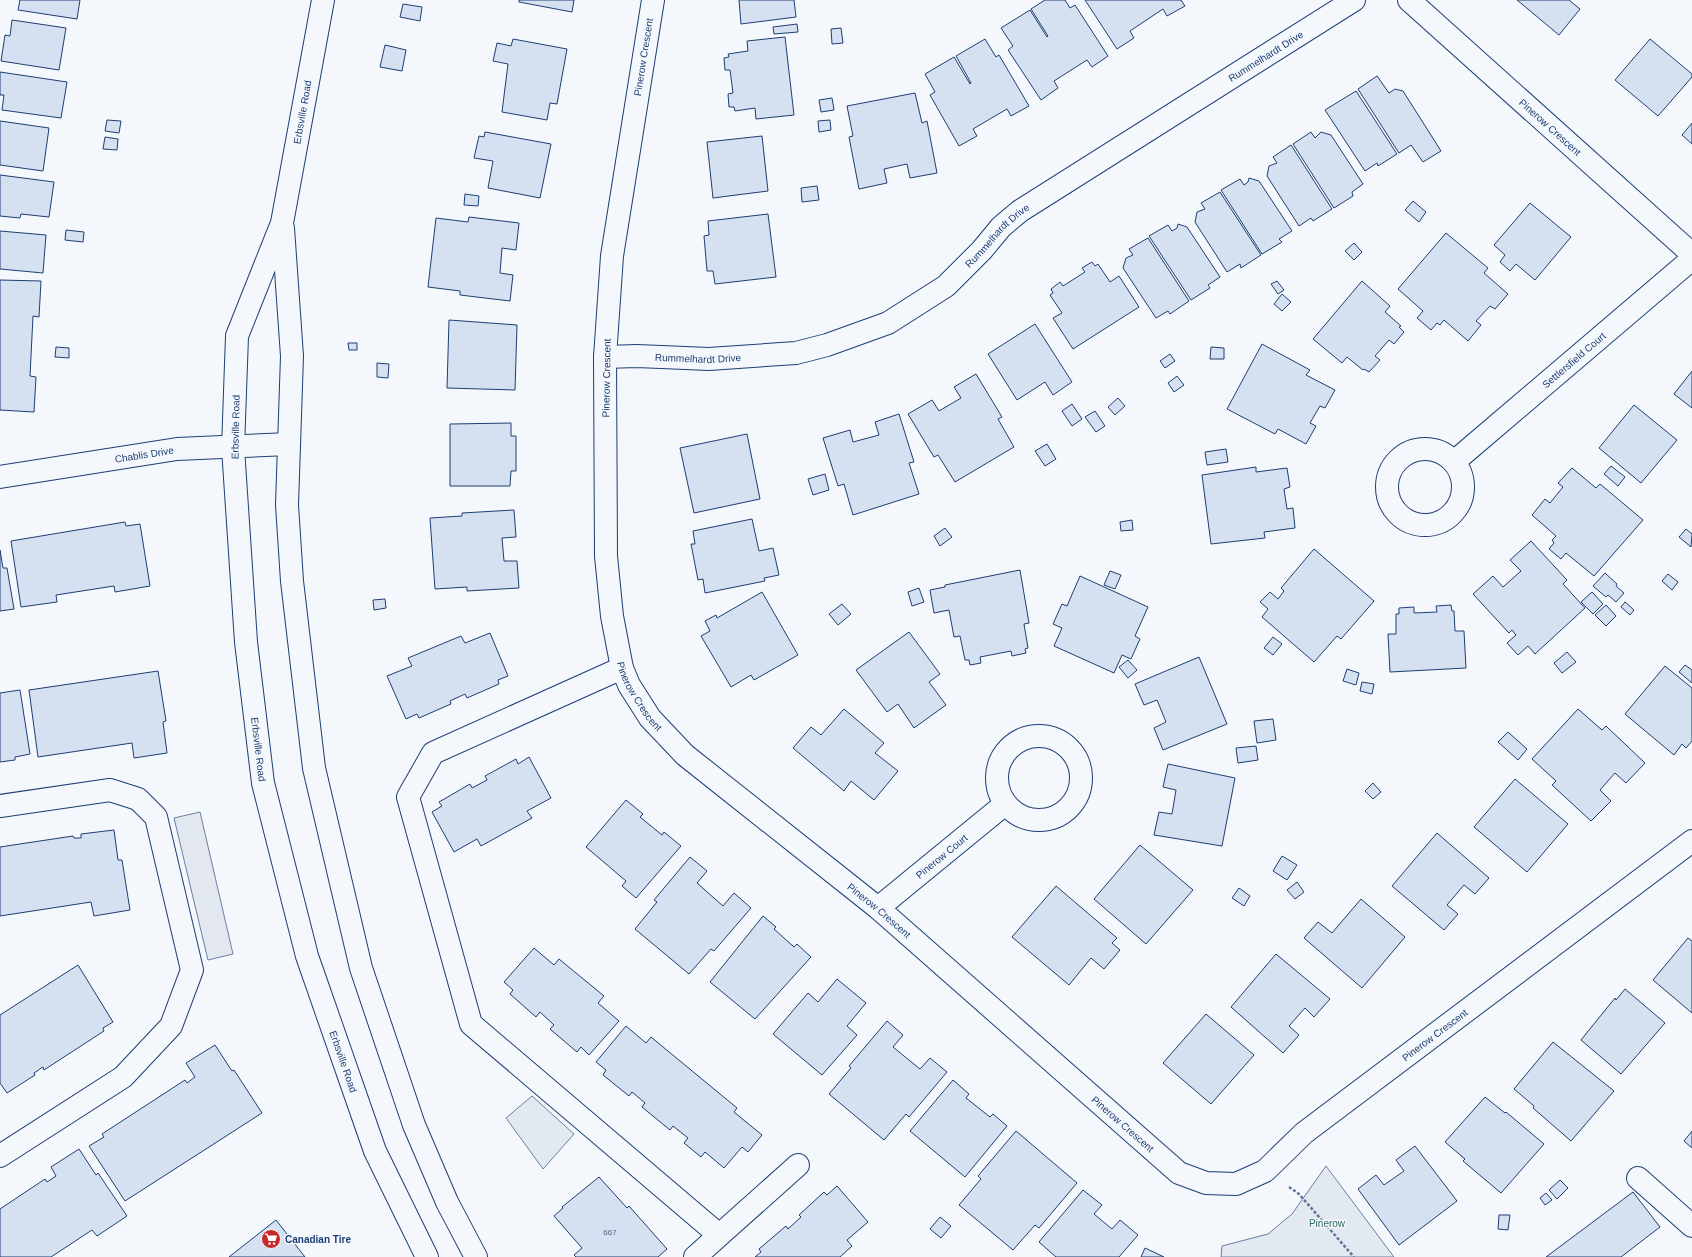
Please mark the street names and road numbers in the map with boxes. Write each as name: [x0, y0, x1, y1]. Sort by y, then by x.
street label: Pinerow Crescent: [632, 17, 655, 97]
street label: Rummelhardt Drive: [1226, 28, 1306, 84]
street label: Erbsville Road: [291, 79, 314, 145]
street label: Pinerow Crescent: [1517, 97, 1583, 158]
street label: Rummelhardt Drive: [963, 201, 1032, 270]
street label: Settlersfield Court: [1540, 330, 1608, 390]
street label: Pinerow Crescent: [600, 338, 613, 418]
street label: Rummelhardt Drive: [655, 352, 742, 365]
street label: Erbsville Road: [229, 395, 242, 459]
street label: Chablis Drive: [114, 445, 175, 465]
street label: Pinerow Crescent: [615, 661, 664, 733]
street label: Erbsville Road: [249, 717, 268, 782]
street label: Pinerow Court: [914, 832, 970, 881]
street label: Pinerow Crescent: [845, 881, 913, 940]
street label: Pinerow Crescent: [1400, 1007, 1470, 1063]
street label: Erbsville Road: [327, 1029, 359, 1094]
street label: Pinerow Crescent: [1089, 1094, 1156, 1155]

